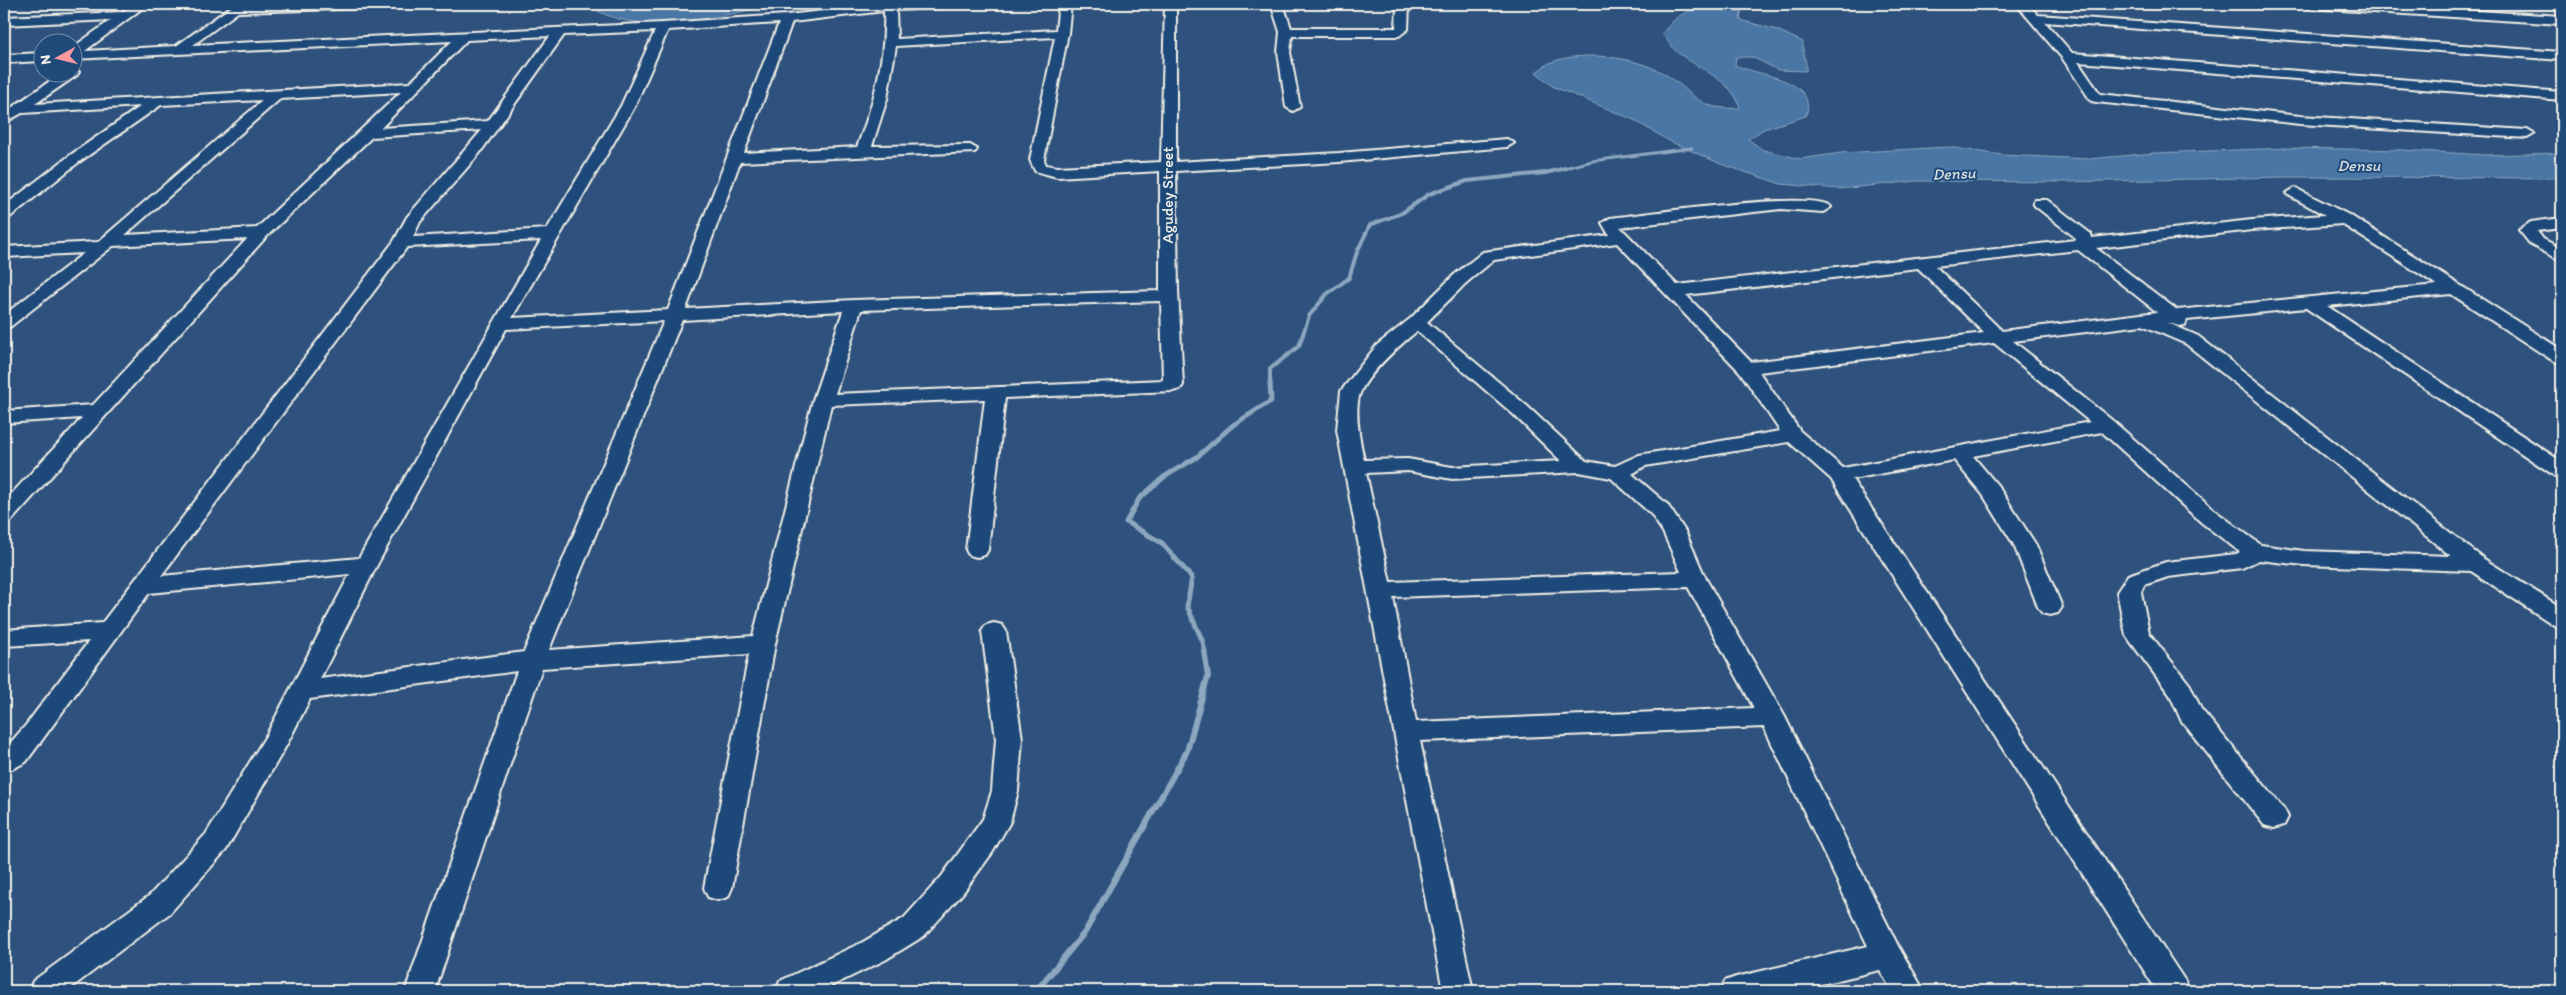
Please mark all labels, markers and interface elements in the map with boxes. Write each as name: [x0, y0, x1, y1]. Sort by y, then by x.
north arrow: [32, 32, 82, 82]
text: N: [37, 54, 55, 66]
street label: Agudey Street: [1158, 146, 1177, 244]
water label: Densu: [2337, 156, 2381, 175]
water label: Densu: [1932, 163, 1976, 184]

